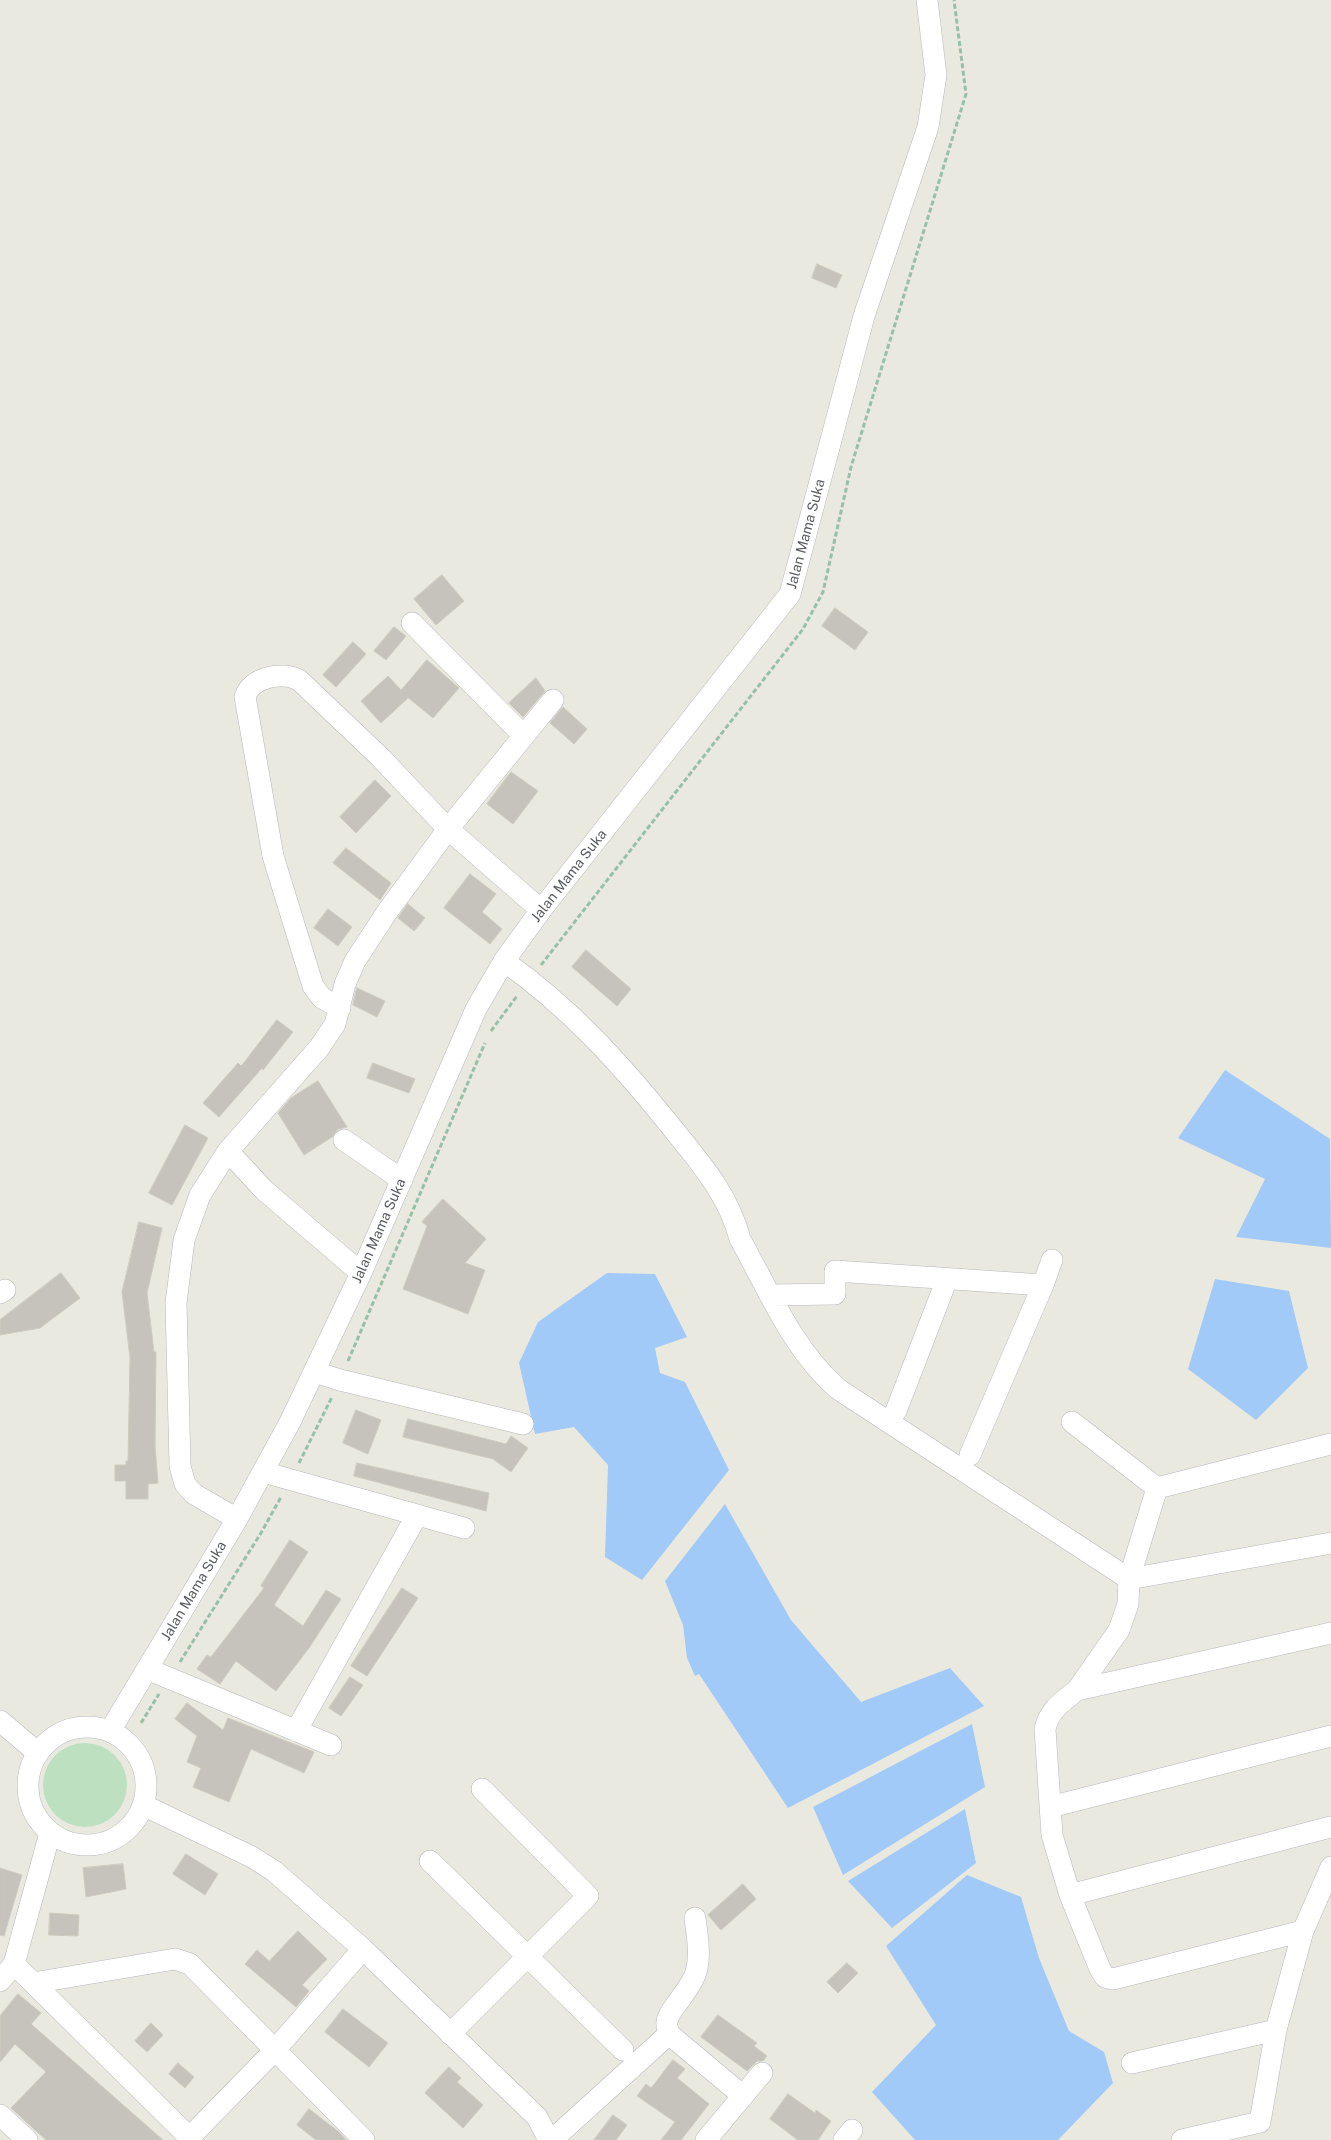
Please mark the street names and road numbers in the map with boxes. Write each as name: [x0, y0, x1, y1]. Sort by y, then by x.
street label: Jalan Mama Suka: [783, 477, 829, 591]
street label: Jalan Mama Suka: [528, 826, 610, 926]
street label: Jalan Mama Suka: [348, 1176, 410, 1286]
street label: Jalan Mama Suka: [158, 1538, 230, 1644]

